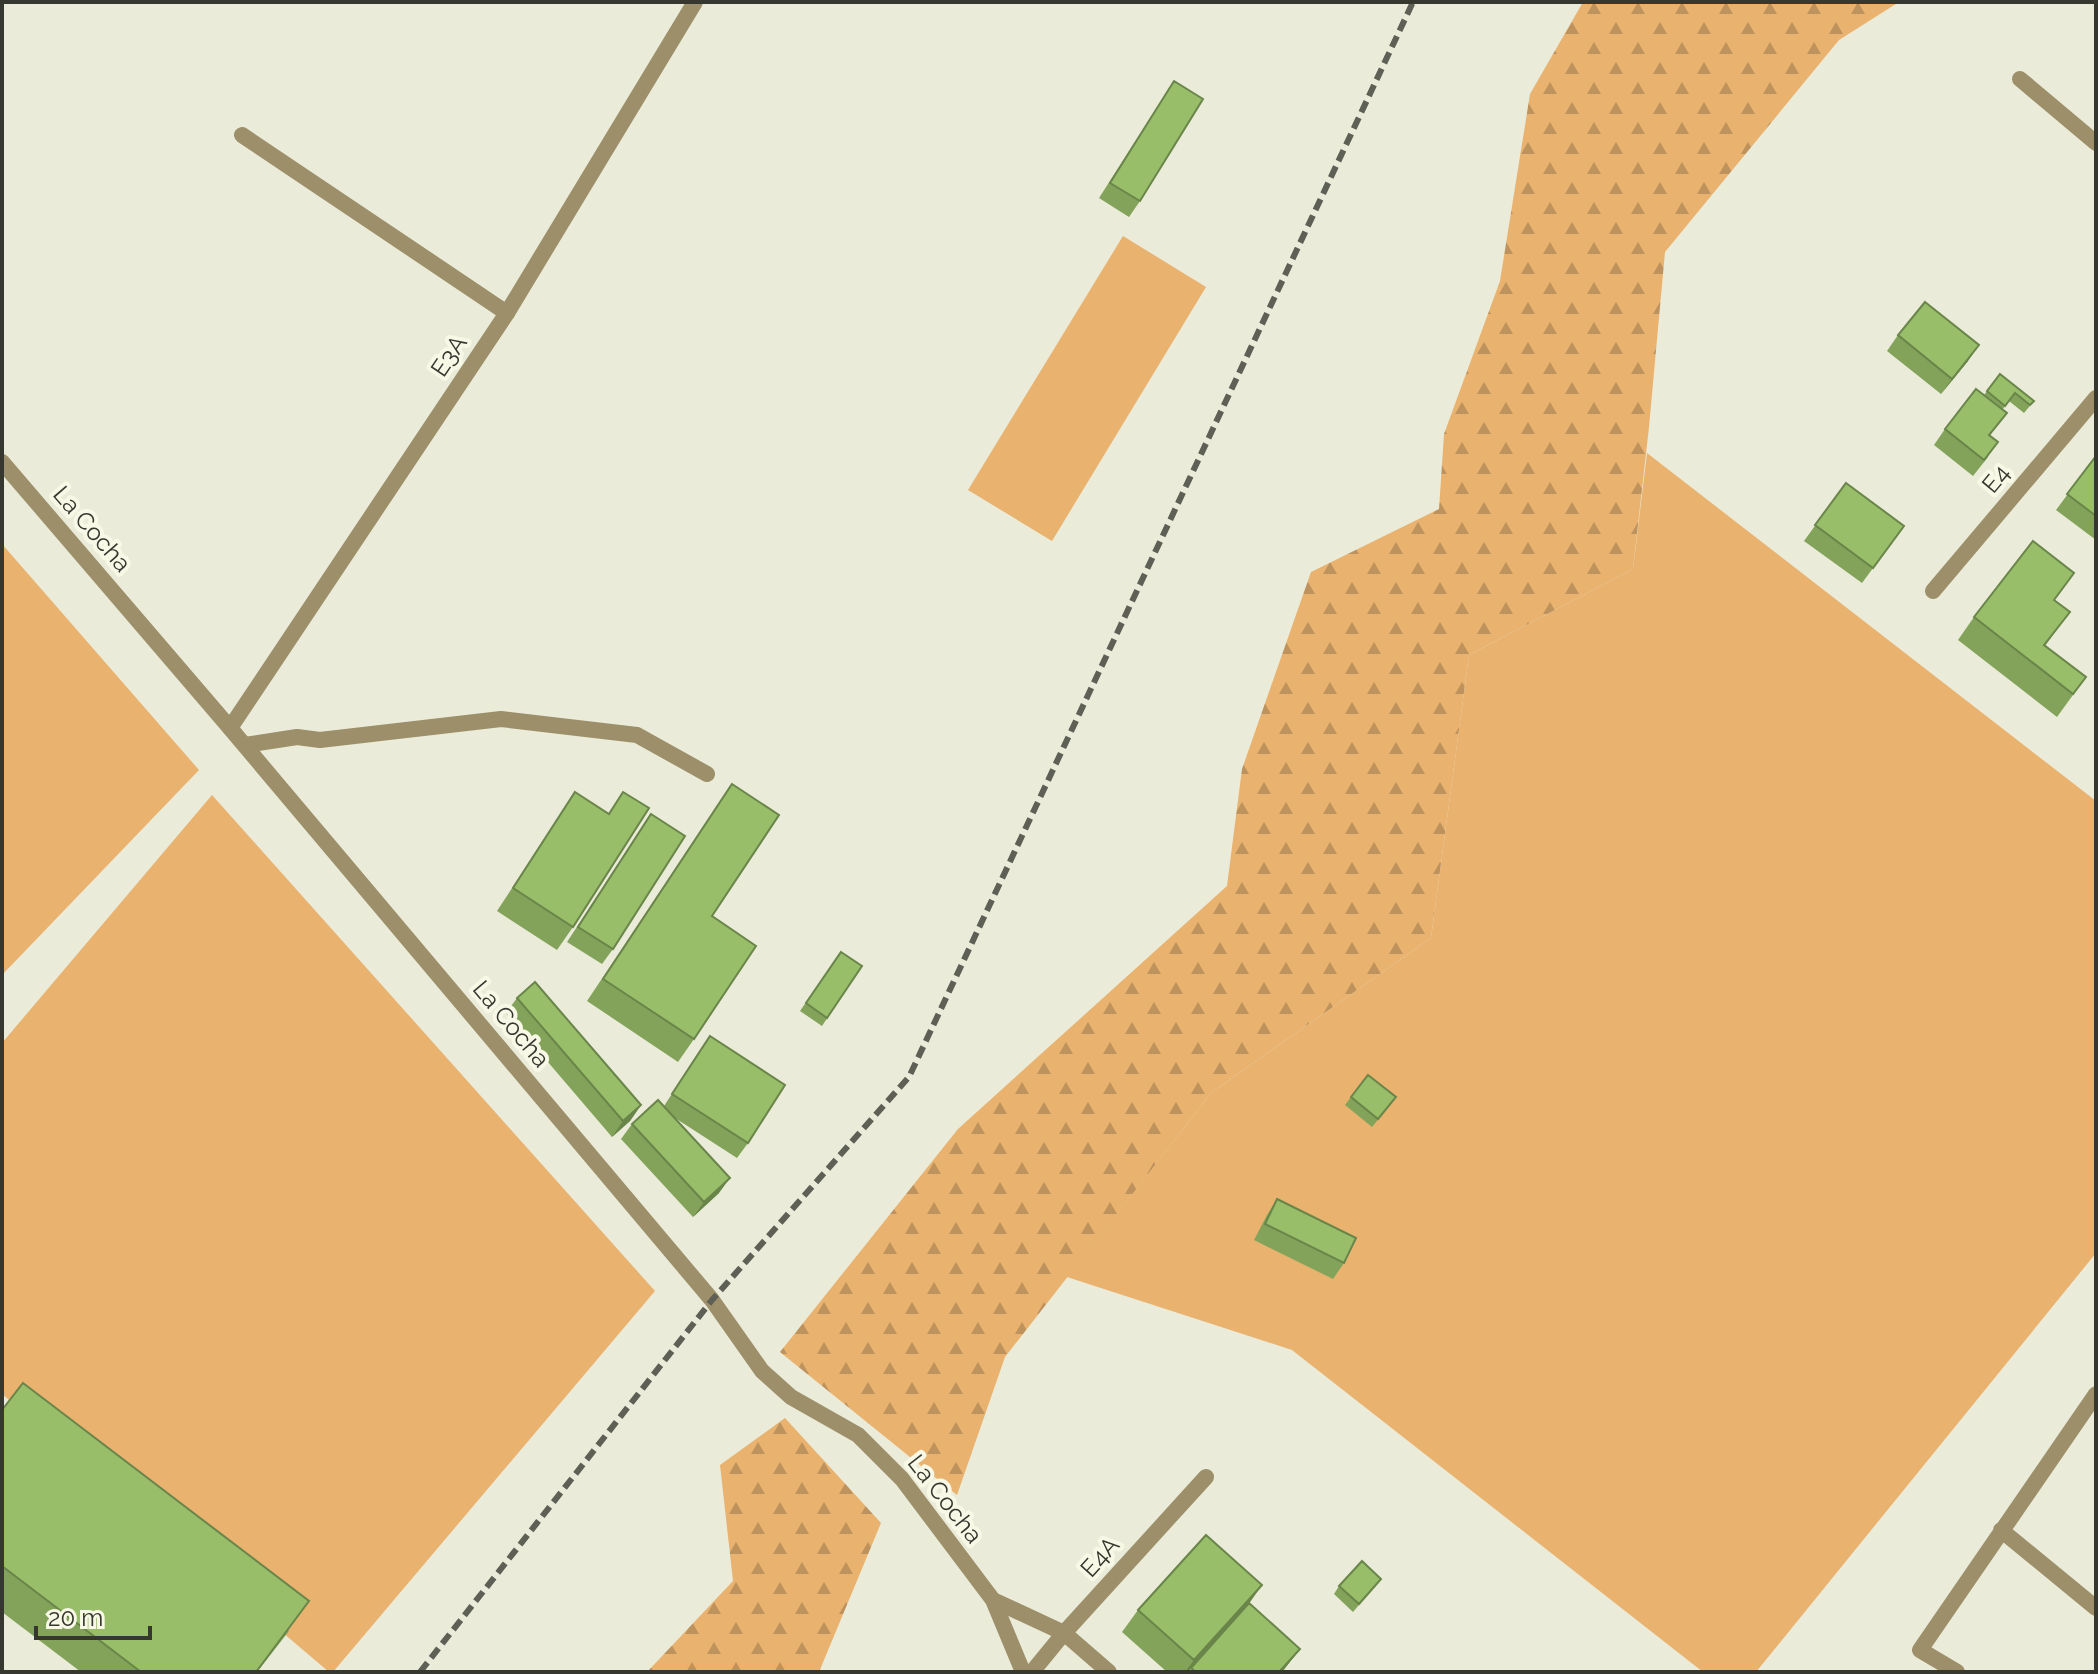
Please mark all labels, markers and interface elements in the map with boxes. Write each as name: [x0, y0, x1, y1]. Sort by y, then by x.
street label: E3A: [424, 330, 473, 382]
street label: E4: [1976, 459, 2016, 499]
street label: La Cocha: [47, 480, 137, 578]
street label: La Cocha: [467, 974, 556, 1073]
street label: La Cocha: [902, 1449, 989, 1549]
street label: E4A: [1074, 1531, 1125, 1583]
scale bar: [36, 1590, 150, 1640]
text: 20 m: [48, 1603, 103, 1632]

